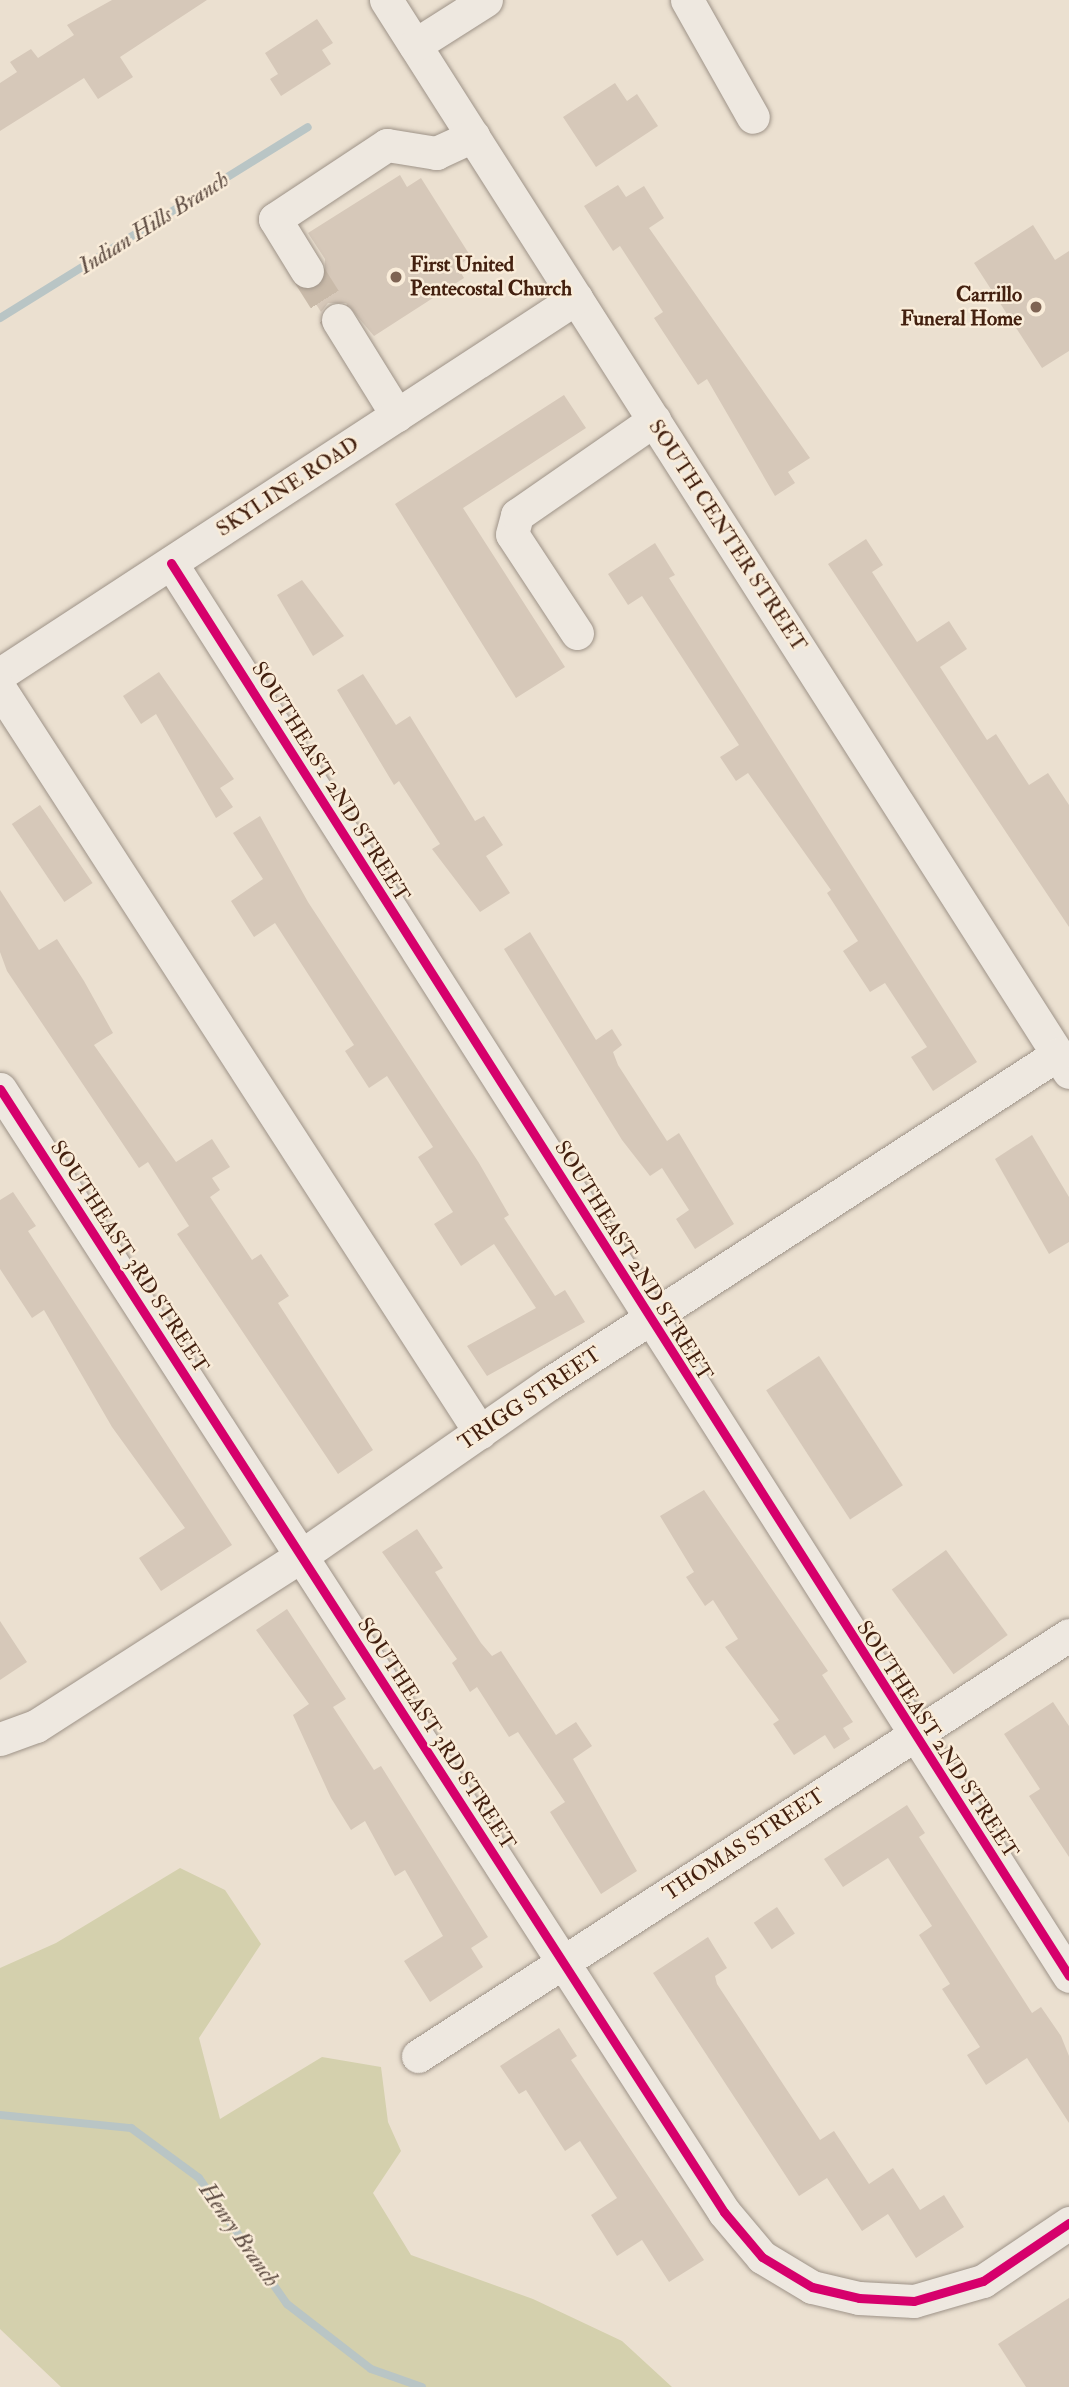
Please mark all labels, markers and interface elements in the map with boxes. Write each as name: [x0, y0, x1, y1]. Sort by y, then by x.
water label: Indian Hills Branch: [74, 166, 234, 280]
place label: First United Pentecostal Church: [410, 252, 572, 302]
marker: First United Pentecostal Church: [388, 269, 404, 285]
place label: Carrillo Funeral Home: [901, 282, 1022, 332]
marker: Carrillo Funeral Home: [1028, 299, 1044, 315]
street label: SOUTH CENTER STREET: [643, 415, 811, 657]
street label: SKYLINE ROAD: [212, 432, 364, 542]
street label: SOUTHEAST 2ND STREET: [246, 657, 414, 907]
street label: SOUTHEAST 3RD STREET: [44, 1136, 214, 1378]
street label: SOUTHEAST 2ND STREET: [549, 1136, 717, 1386]
street label: TRIGG STREET: [454, 1342, 606, 1456]
street label: SOUTHEAST 3RD STREET: [351, 1613, 521, 1855]
street label: SOUTHEAST 2ND STREET: [851, 1616, 1023, 1864]
street label: THOMAS STREET: [659, 1783, 829, 1907]
water label: Henry Branch: [193, 2177, 285, 2293]

